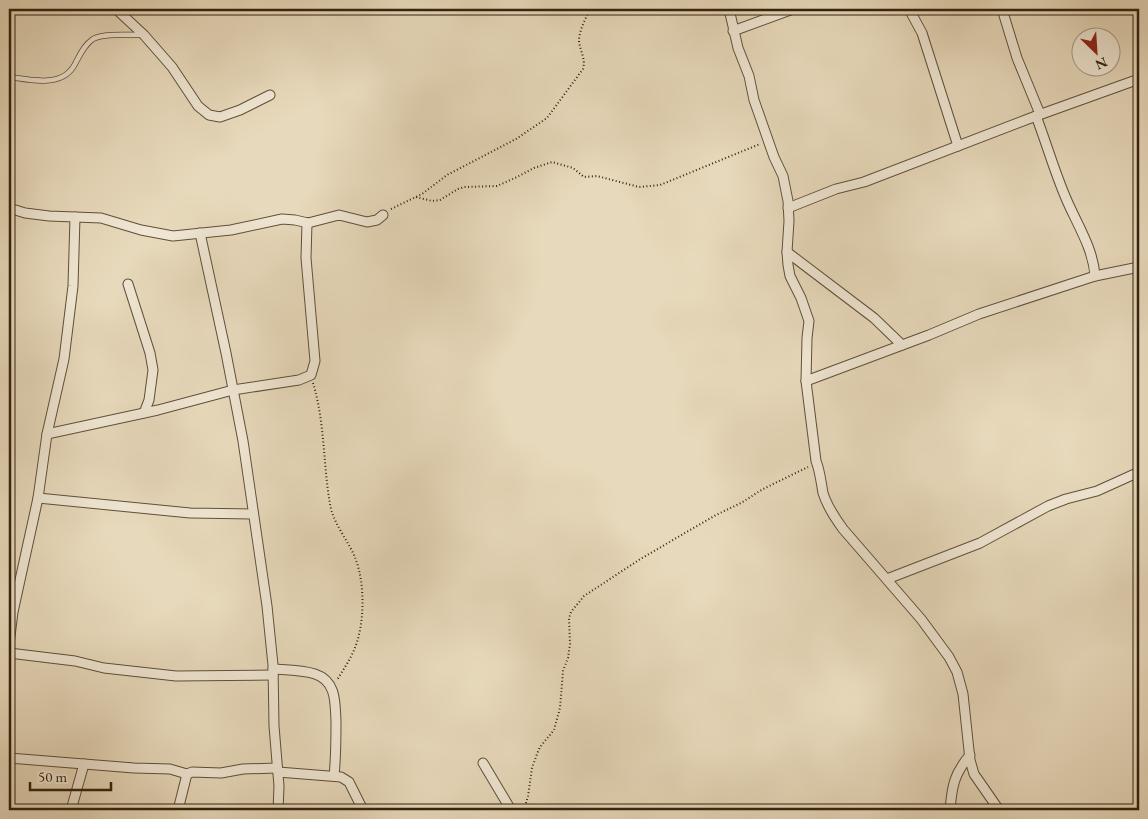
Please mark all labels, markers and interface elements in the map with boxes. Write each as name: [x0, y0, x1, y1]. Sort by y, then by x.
north arrow: [1070, 28, 1120, 78]
text: N: [1092, 53, 1110, 75]
scale bar: [30, 759, 111, 791]
text: 50 m: [38, 767, 67, 786]

